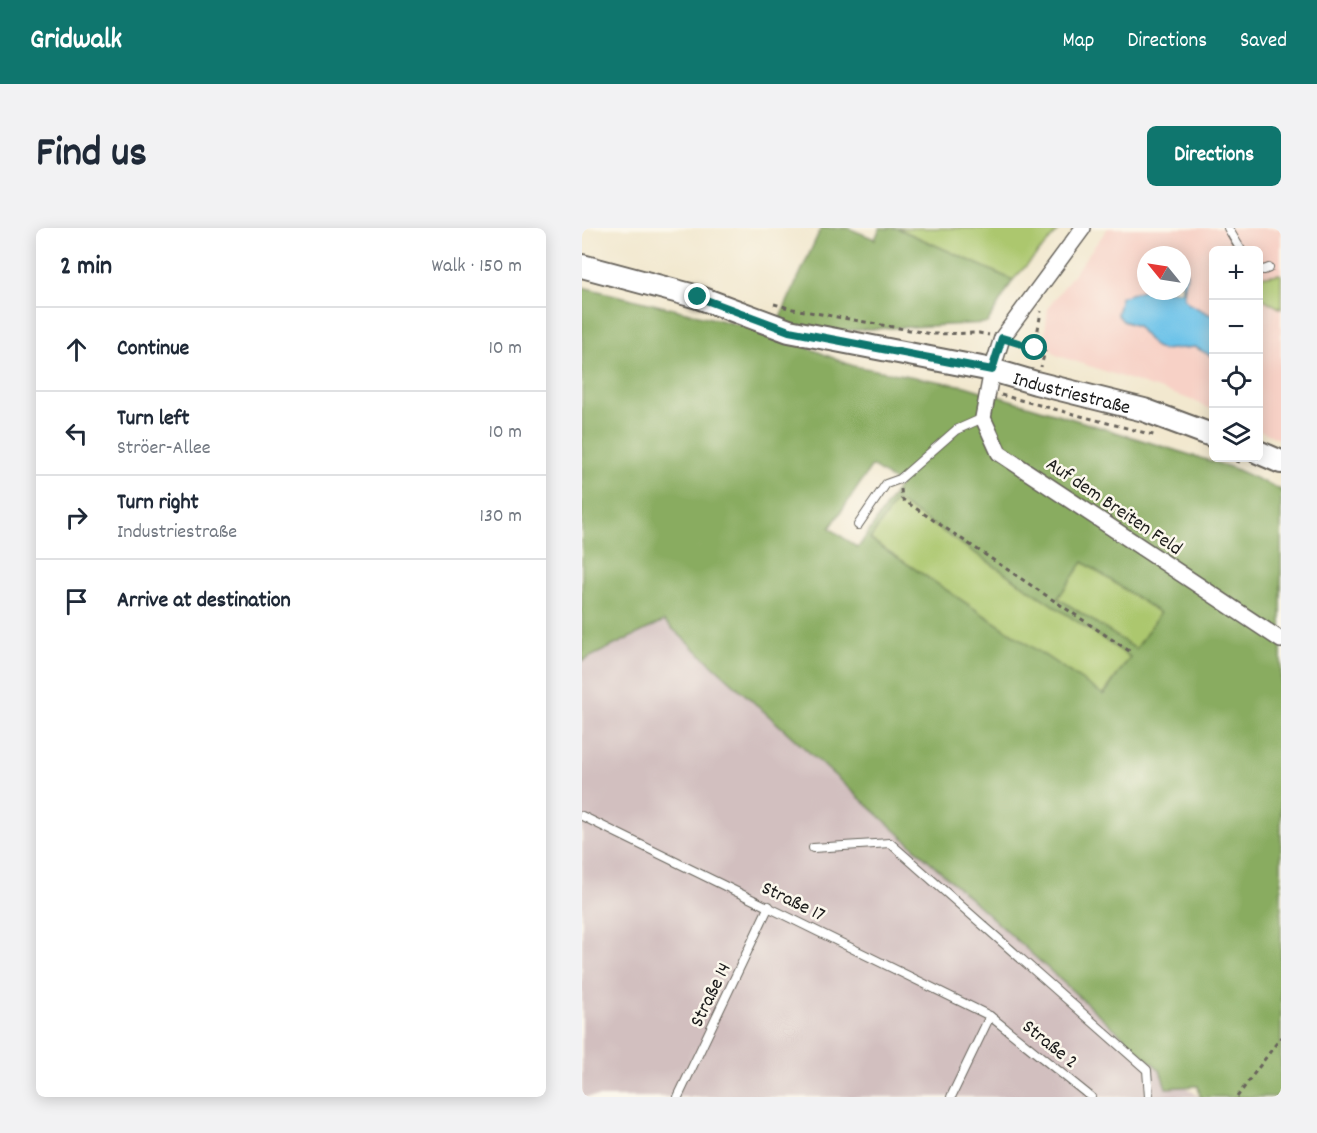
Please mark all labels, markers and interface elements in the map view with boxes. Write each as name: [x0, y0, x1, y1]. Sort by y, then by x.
text: Gridwalk: [30, 22, 122, 62]
text: Map: [1063, 27, 1094, 57]
text: Directions: [1127, 27, 1207, 57]
text: Saved: [1240, 27, 1287, 57]
text: Find us: [36, 126, 147, 186]
button: Directions: [1147, 126, 1281, 186]
north arrow: [1137, 246, 1191, 300]
map controls: [1209, 246, 1263, 462]
button: +: [1209, 246, 1263, 300]
text: 2 min: [60, 249, 112, 286]
text: Walk · 150 m: [432, 253, 522, 281]
route end: [684, 283, 710, 309]
button: −: [1209, 300, 1263, 354]
icon: ahead: [60, 333, 93, 366]
text: Continue: [117, 334, 189, 365]
route start: [1021, 334, 1047, 360]
text: 10 m: [488, 335, 522, 363]
button: locate: [1209, 354, 1263, 408]
street label: Industriestraße: [1009, 366, 1133, 423]
text: Turn left: [117, 404, 189, 435]
button: layers: [1209, 408, 1263, 462]
icon: left: [60, 417, 93, 450]
text: 10 m: [488, 419, 522, 447]
text: Ströer-Allee: [117, 435, 211, 463]
street label: Auf dem Breiten Feld: [1040, 451, 1187, 564]
text: Turn right: [117, 488, 199, 519]
icon: right: [60, 501, 93, 534]
text: 130 m: [480, 503, 522, 531]
text: Industriestraße: [117, 519, 237, 547]
icon: arrive: [60, 585, 93, 618]
text: Arrive at destination: [117, 586, 291, 617]
street label: Straße 17: [756, 875, 829, 930]
street label: Straße 14: [684, 958, 739, 1032]
street label: Straße 2: [1015, 1014, 1083, 1077]

